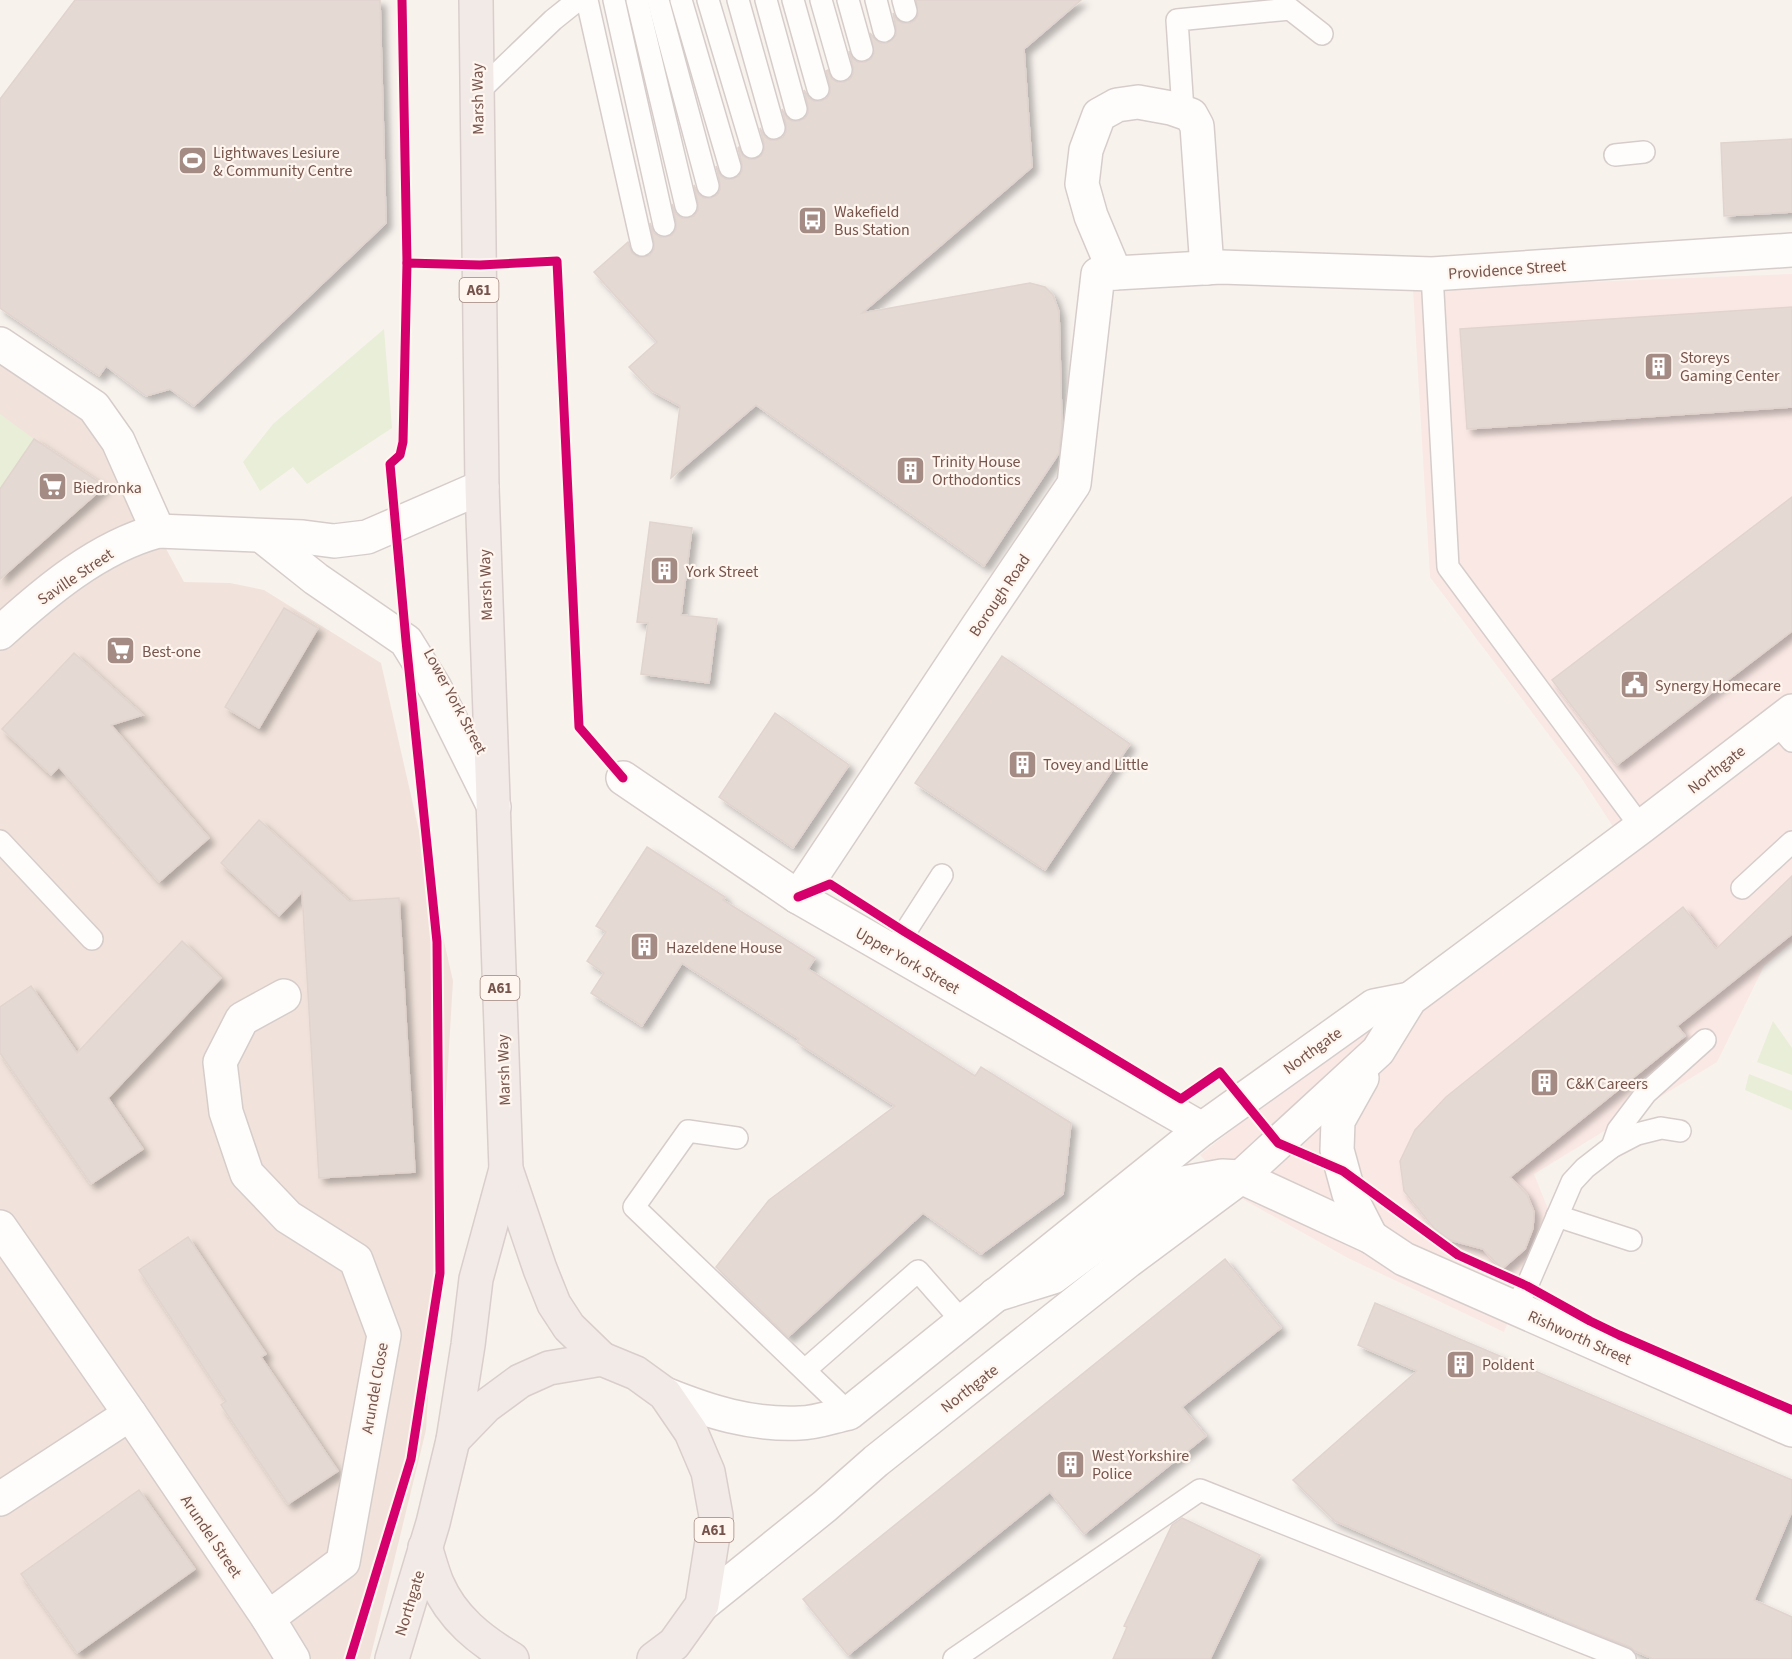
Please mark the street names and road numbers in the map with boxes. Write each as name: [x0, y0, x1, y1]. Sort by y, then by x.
street label: Marsh Way: [466, 62, 490, 135]
street label: Providence Street: [1447, 255, 1567, 285]
road number: A61: [460, 278, 498, 302]
street label: Saville Street: [33, 543, 118, 610]
street label: Marsh Way: [474, 548, 498, 621]
street label: Borough Road: [964, 550, 1036, 641]
street label: Lower York Street: [418, 645, 493, 759]
street label: Northgate: [1683, 740, 1750, 799]
street label: Upper York Street: [851, 922, 964, 1000]
road number: A61: [480, 976, 520, 1000]
street label: Northgate: [1279, 1022, 1346, 1080]
street label: Marsh Way: [492, 1033, 516, 1106]
street label: Rishworth Street: [1524, 1305, 1636, 1371]
street label: Arundel Close: [356, 1341, 394, 1436]
street label: Northgate: [936, 1359, 1003, 1418]
street label: Arundel Street: [175, 1491, 247, 1583]
road number: A61: [694, 1518, 734, 1542]
street label: Northgate: [390, 1568, 430, 1639]

